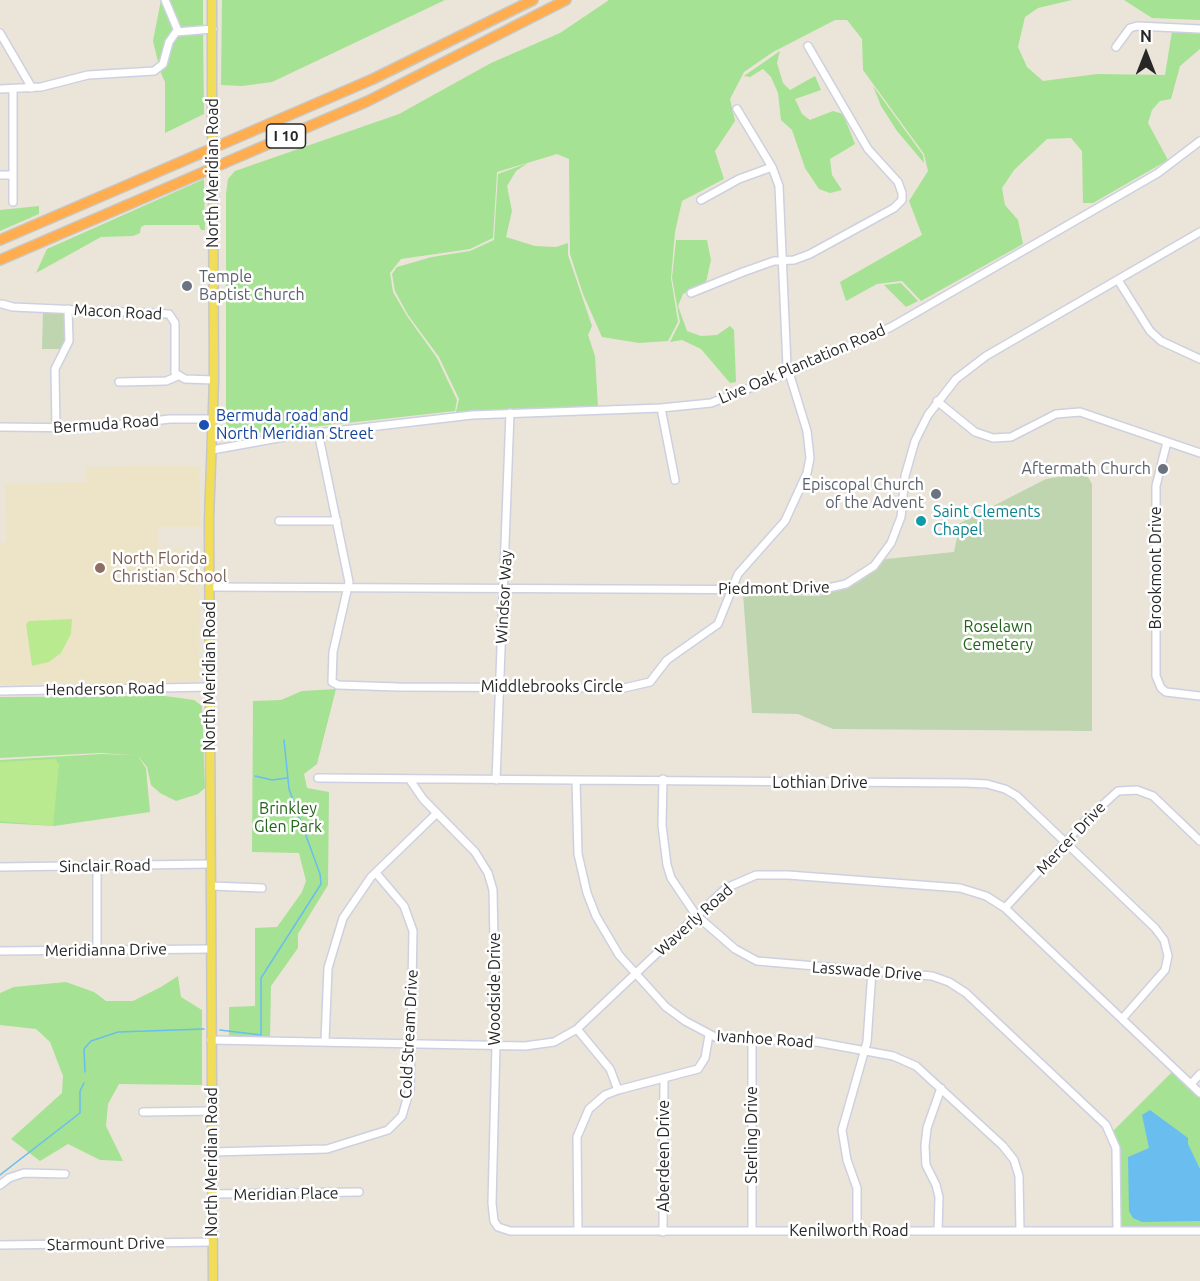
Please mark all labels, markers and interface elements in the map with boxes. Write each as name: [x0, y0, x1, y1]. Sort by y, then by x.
north arrow: [1116, 24, 1176, 84]
text: N: [1140, 27, 1152, 45]
street label: North Meridian Road: [203, 98, 223, 248]
road number: I 10: [266, 124, 306, 148]
place label: Temple Baptist Church: [199, 267, 305, 305]
marker: Temple Baptist Church: [180, 279, 194, 293]
street label: Macon Road: [73, 300, 163, 324]
street label: Live Oak Plantation Road: [716, 320, 888, 408]
place label: Bermuda road and North Meridian Street: [216, 406, 374, 444]
street label: Bermuda Road: [52, 411, 160, 437]
marker: Bermuda road and North Meridian Street: [197, 418, 211, 432]
place label: Aftermath Church: [1022, 459, 1151, 479]
marker: Aftermath Church: [1156, 462, 1170, 476]
place label: Episcopal Church of the Advent: [802, 475, 924, 513]
marker: Episcopal Church of the Advent: [929, 487, 943, 501]
place label: Saint Clements Chapel: [933, 502, 1040, 540]
street label: Brookmont Drive: [1146, 506, 1166, 630]
marker: Saint Clements Chapel: [914, 514, 928, 528]
place label: North Florida Christian School: [112, 549, 227, 587]
street label: Windsor Way: [492, 550, 516, 644]
marker: North Florida Christian School: [93, 561, 107, 575]
street label: Piedmont Drive: [718, 577, 830, 599]
street label: North Meridian Road: [200, 601, 220, 751]
park label: Roselawn Cemetery: [963, 617, 1033, 655]
street label: Middlebrooks Circle: [481, 677, 623, 697]
street label: Henderson Road: [45, 678, 165, 700]
street label: Lothian Drive: [772, 773, 868, 793]
street label: Mercer Drive: [1032, 798, 1110, 878]
park label: Brinkley Glen Park: [254, 799, 322, 837]
street label: Sinclair Road: [59, 856, 151, 876]
street label: Waverly Road: [651, 880, 737, 960]
street label: Woodside Drive: [485, 932, 505, 1046]
street label: Meridianna Drive: [45, 939, 167, 961]
street label: Lasswade Drive: [811, 958, 923, 984]
street label: Cold Stream Drive: [396, 969, 422, 1099]
street label: Ivanhoe Road: [716, 1026, 814, 1052]
street label: Sterling Drive: [742, 1086, 762, 1184]
street label: North Meridian Road: [202, 1087, 222, 1237]
street label: Aberdeen Drive: [654, 1100, 674, 1212]
street label: Meridian Place: [233, 1183, 339, 1205]
street label: Kenilworth Road: [789, 1221, 909, 1241]
street label: Starmount Drive: [47, 1233, 165, 1255]

